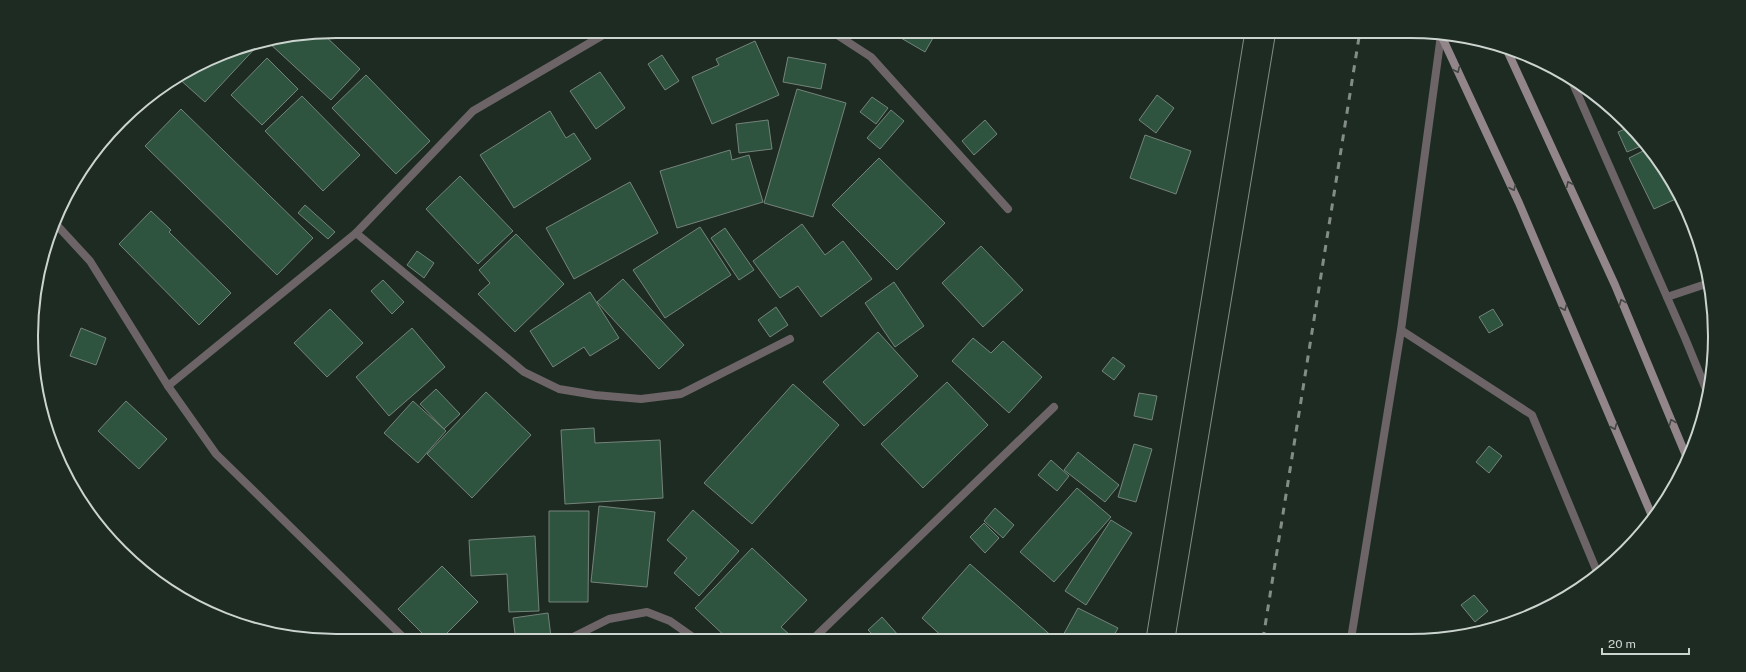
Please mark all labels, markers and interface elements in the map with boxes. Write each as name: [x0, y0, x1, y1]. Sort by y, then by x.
one-way arrow: [1453, 67, 1461, 74]
one-way arrow: [1566, 180, 1574, 188]
one-way arrow: [1508, 184, 1516, 192]
one-way arrow: [1619, 299, 1627, 306]
one-way arrow: [1559, 304, 1567, 311]
one-way arrow: [1668, 419, 1676, 426]
one-way arrow: [1610, 424, 1618, 431]
scale bar: [1602, 630, 1689, 656]
text: 20 m: [1608, 637, 1636, 651]

